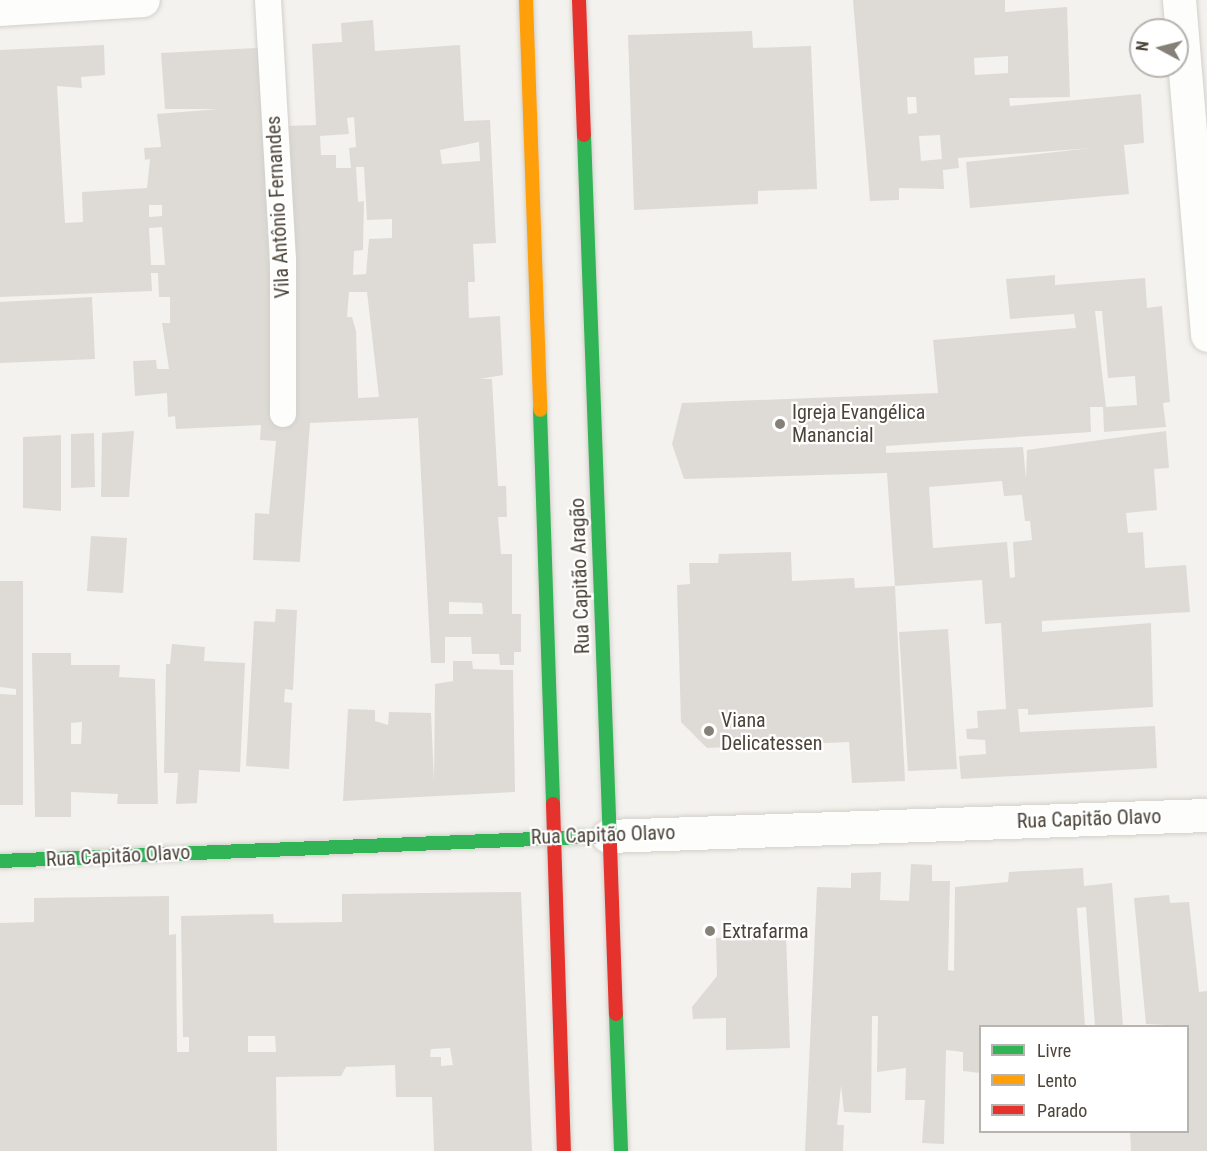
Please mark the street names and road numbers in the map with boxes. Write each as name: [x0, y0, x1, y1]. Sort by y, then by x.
street label: Vila Antônio Fernandes: [261, 115, 295, 299]
street label: Rua Capitão Aragão: [565, 498, 595, 654]
street label: Rua Capitão Olavo: [1016, 804, 1162, 834]
street label: Rua Capitão Olavo: [530, 820, 676, 850]
street label: Rua Capitão Olavo: [45, 840, 191, 872]

